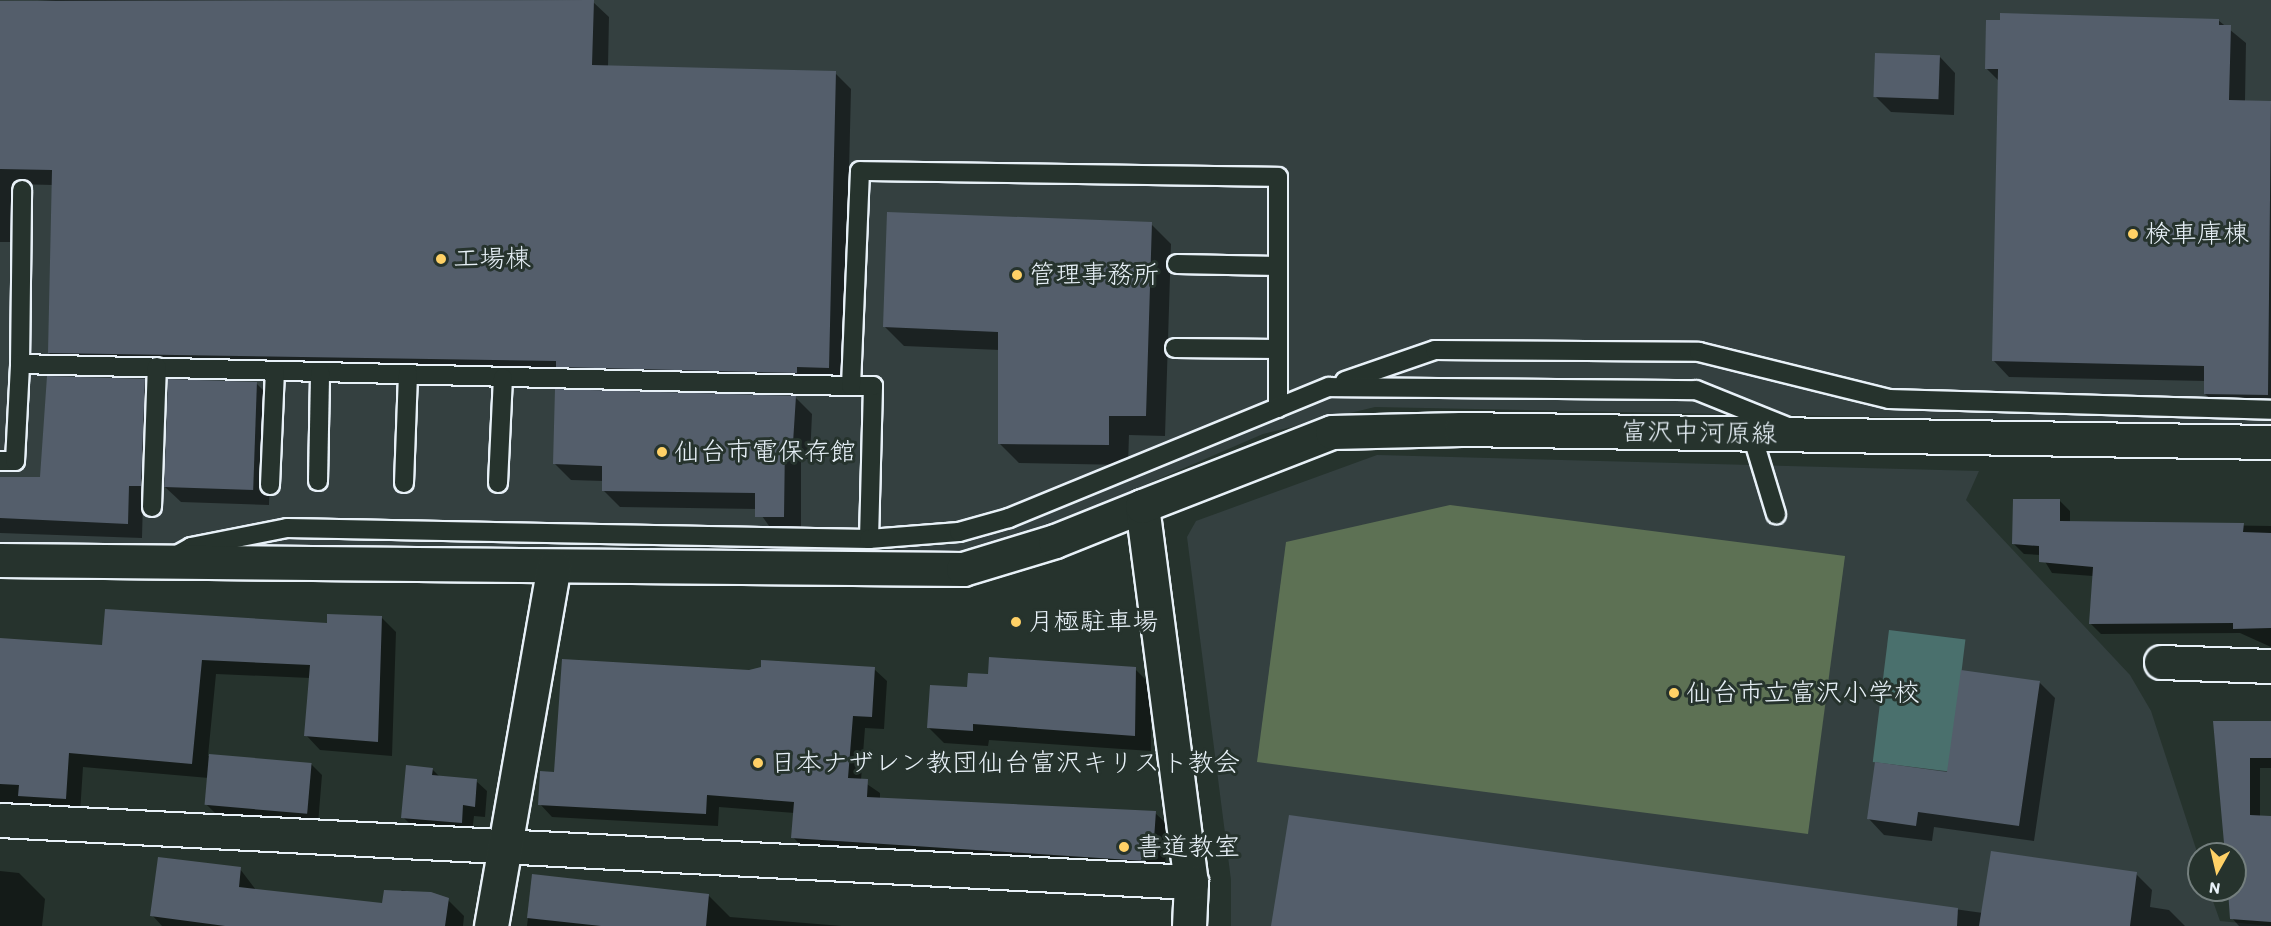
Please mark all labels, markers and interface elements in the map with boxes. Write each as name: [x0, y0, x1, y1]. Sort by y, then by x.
place label: 検車庫棟: [2145, 218, 2249, 250]
marker: 検車庫棟: [2126, 227, 2140, 241]
place label: 工場棟: [453, 243, 531, 275]
marker: 工場棟: [434, 252, 448, 266]
place label: 管理事務所: [1029, 259, 1159, 291]
marker: 管理事務所: [1010, 268, 1024, 282]
street label: 富沢中河原線: [1621, 416, 1777, 450]
place label: 仙台市電保存館: [674, 436, 856, 468]
marker: 仙台市電保存館: [655, 445, 669, 459]
place label: 月極駐車場: [1028, 606, 1158, 638]
marker: 月極駐車場: [1009, 615, 1023, 629]
place label: 仙台市立富沢小学校: [1686, 677, 1920, 709]
marker: 仙台市立富沢小学校: [1667, 686, 1681, 700]
place label: 日本ナザレン教団仙台富沢キリスト教会: [770, 747, 1238, 779]
marker: 日本ナザレン教団仙台富沢キリスト教会: [751, 756, 765, 770]
place label: 書道教室: [1136, 831, 1240, 863]
marker: 書道教室: [1117, 840, 1131, 854]
north arrow: [2187, 842, 2247, 902]
text: N: [2208, 878, 2221, 898]

